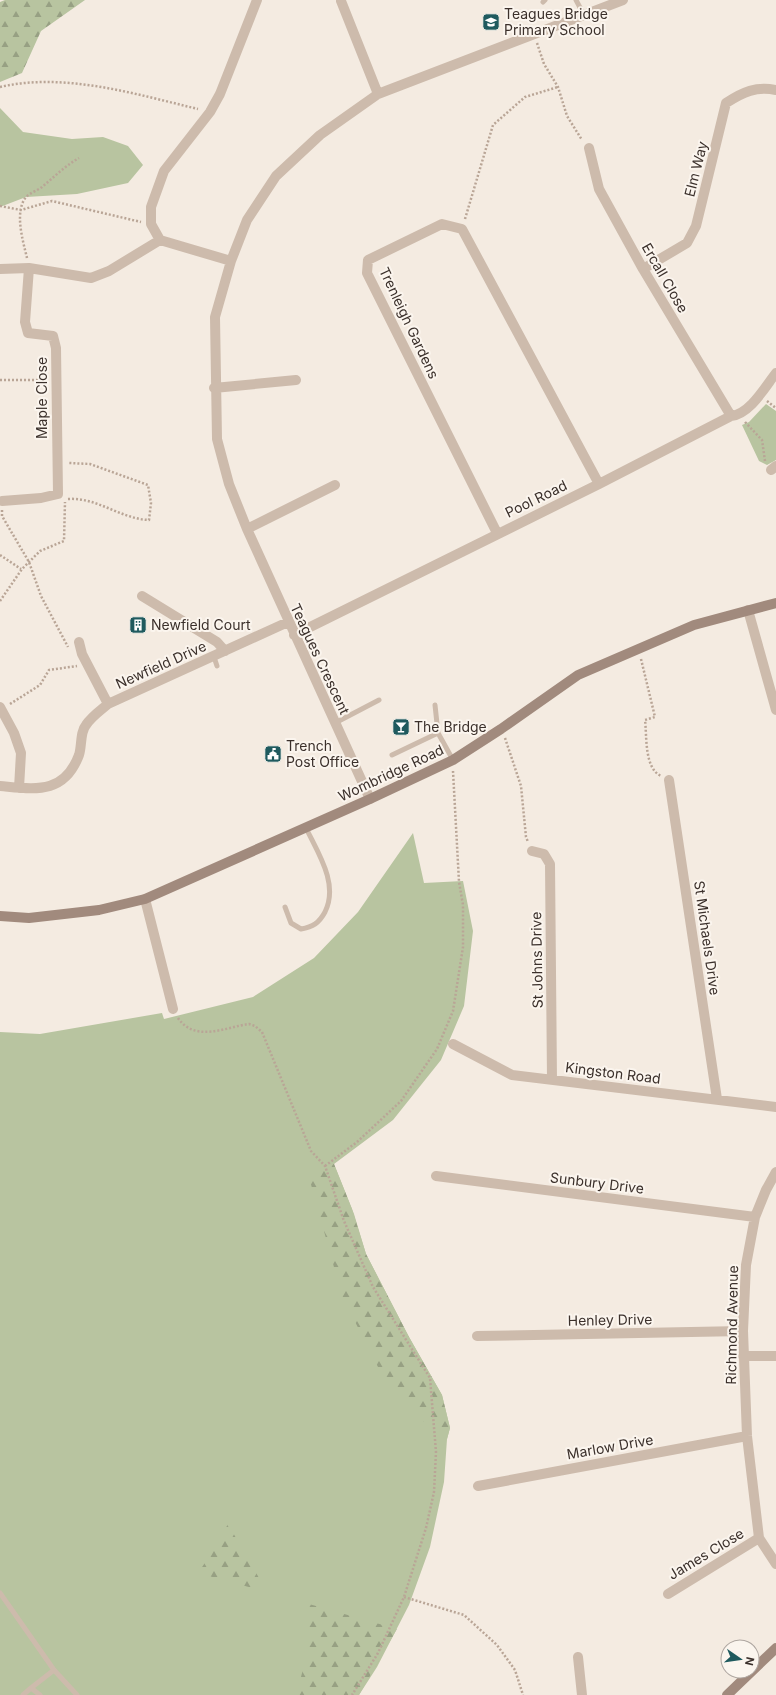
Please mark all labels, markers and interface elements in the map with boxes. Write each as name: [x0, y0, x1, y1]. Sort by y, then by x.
place label: Teagues Bridge Primary School: [504, 5, 608, 38]
school or university icon: Teagues Bridge Primary School: [481, 12, 501, 32]
street label: Elm Way: [680, 139, 711, 198]
street label: Ercall Close: [639, 240, 692, 316]
street label: Trenleigh Gardens: [376, 264, 443, 381]
street label: Maple Close: [33, 357, 50, 439]
street label: Pool Road: [502, 476, 570, 521]
street label: Teagues Crescent: [287, 601, 354, 717]
building icon: Newfield Court: [128, 615, 148, 635]
place label: Newfield Court: [151, 616, 251, 633]
street label: Newfield Drive: [113, 637, 209, 692]
bar icon: The Bridge: [391, 717, 411, 737]
place label: The Bridge: [414, 718, 487, 735]
place label: Trench Post Office: [286, 737, 359, 770]
street label: Wombridge Road: [335, 741, 446, 804]
public building icon: Trench Post Office: [263, 744, 283, 764]
street label: St Michaels Drive: [691, 880, 724, 996]
street label: St Johns Drive: [527, 912, 546, 1008]
street label: Kingston Road: [564, 1058, 662, 1087]
street label: Sunbury Drive: [549, 1168, 645, 1197]
street label: Richmond Avenue: [722, 1265, 741, 1385]
street label: Henley Drive: [568, 1310, 652, 1329]
street label: Marlow Drive: [565, 1431, 655, 1462]
street label: James Close: [665, 1524, 747, 1583]
north arrow: [720, 1639, 760, 1679]
text: N: [742, 1656, 758, 1667]

